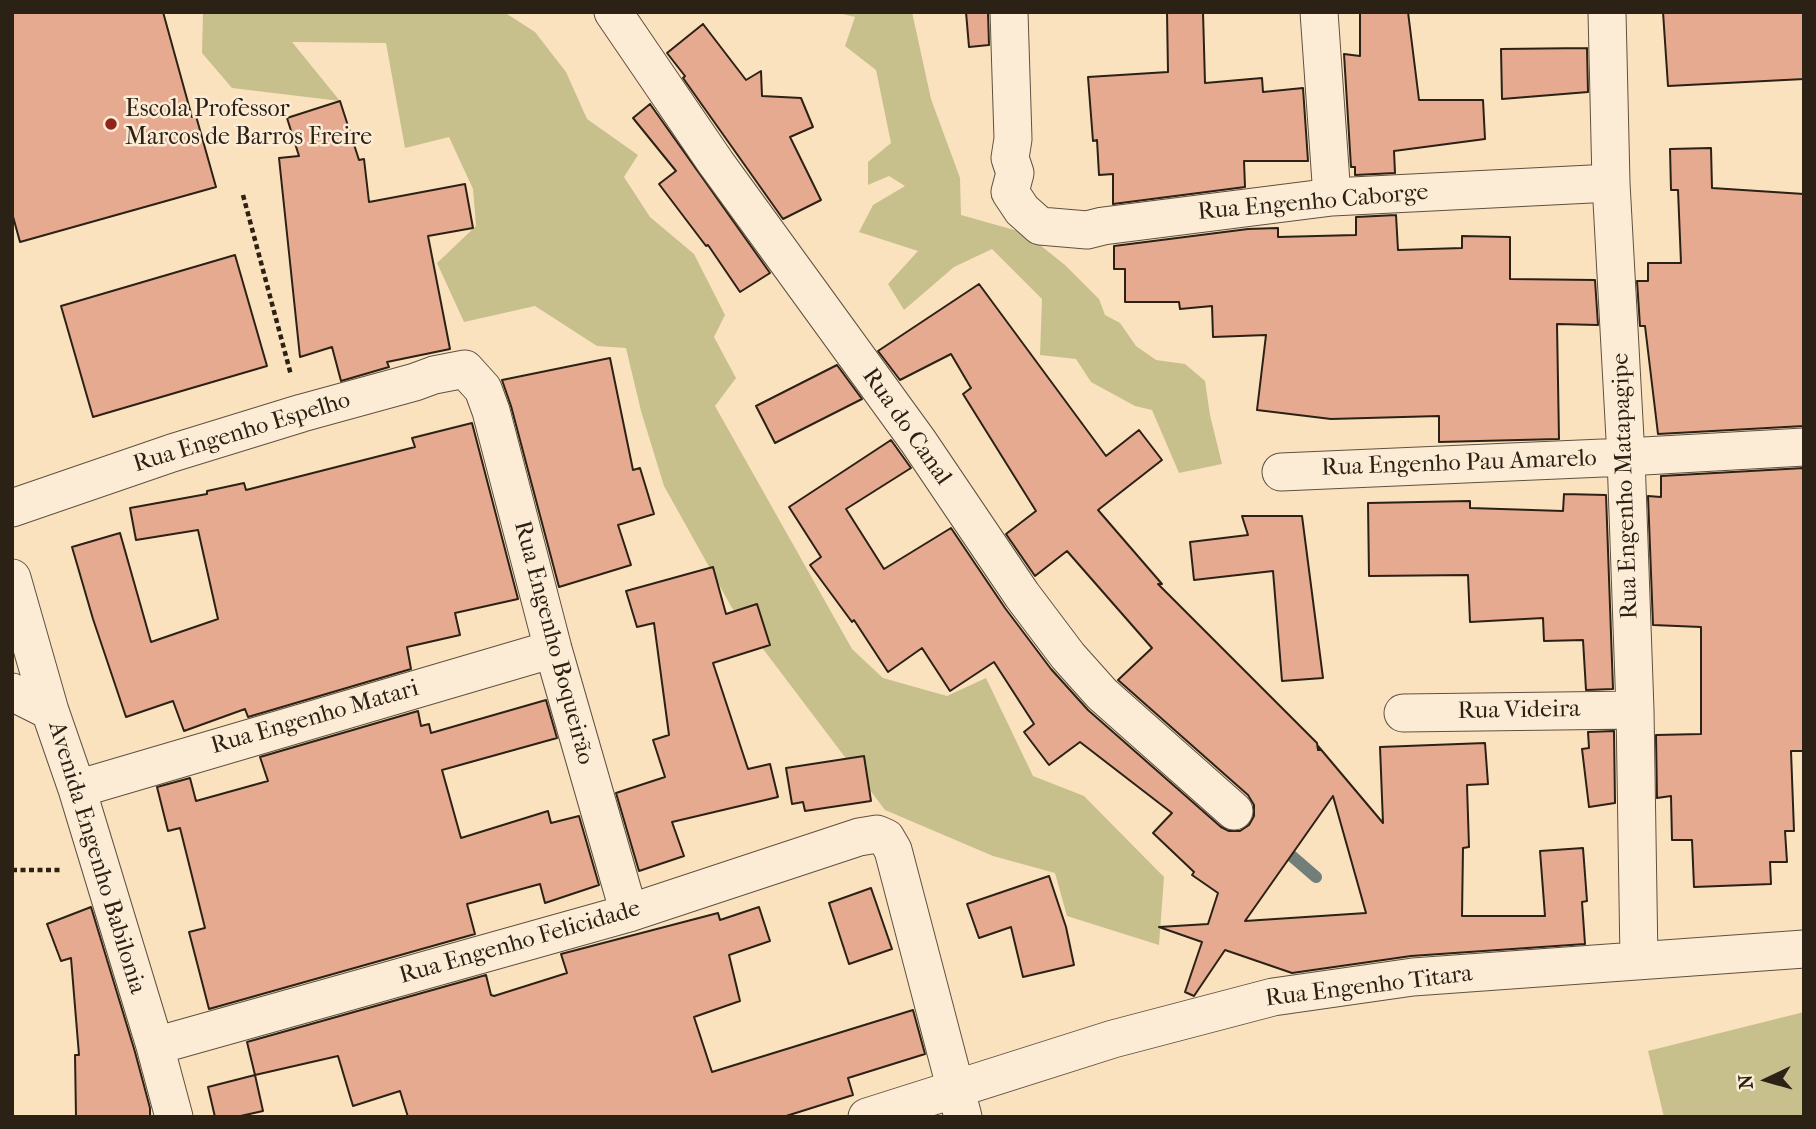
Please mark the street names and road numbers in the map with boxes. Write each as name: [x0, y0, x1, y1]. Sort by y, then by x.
street label: Rua Engenho Caborge: [1196, 179, 1430, 227]
street label: Rua Engenho Matapagipe: [1607, 352, 1645, 620]
street label: Rua do Canal: [855, 363, 957, 491]
street label: Rua Engenho Espelho: [130, 386, 354, 480]
street label: Rua Engenho Pau Amarelo: [1321, 445, 1597, 483]
street label: Rua Engenho Boqueirão: [507, 518, 599, 768]
street label: Rua Engenho Matari: [208, 675, 422, 761]
street label: Rua Videira: [1457, 696, 1581, 726]
street label: Avenida Engenho Babilonia: [41, 718, 151, 998]
street label: Rua Engenho Felicidade: [396, 895, 644, 991]
street label: Rua Engenho Titara: [1264, 960, 1474, 1014]

